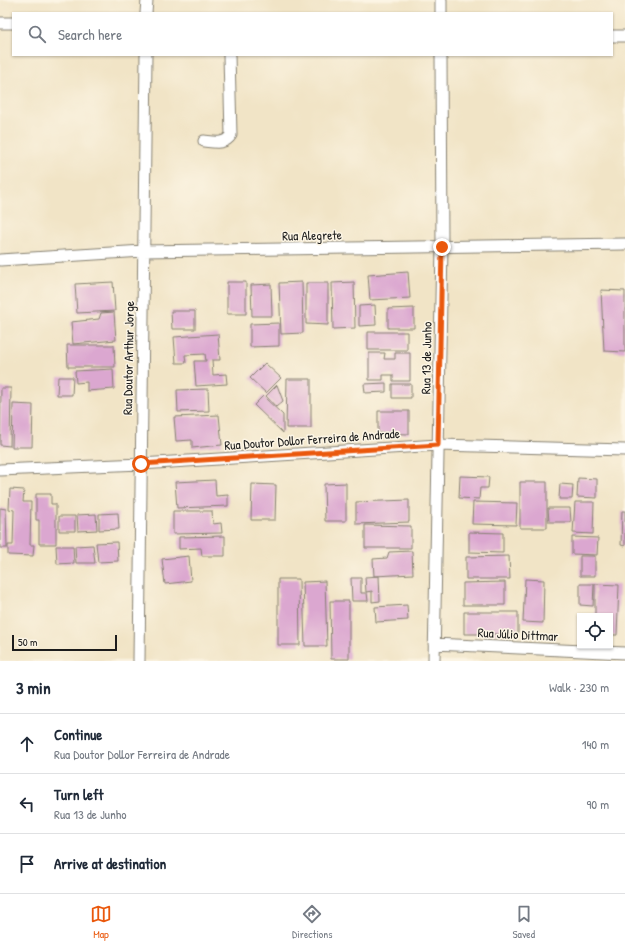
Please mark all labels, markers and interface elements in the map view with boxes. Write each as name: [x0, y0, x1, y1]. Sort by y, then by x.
search box: [12, 12, 613, 56]
icon: search: [26, 23, 48, 45]
text: Search here: [58, 24, 122, 45]
street label: Rua Alegrete: [282, 225, 342, 245]
route end: [433, 238, 451, 256]
street label: Rua Doutor Arthur Jorge: [118, 301, 138, 415]
street label: Rua 13 de Junho: [416, 322, 436, 394]
street label: Rua Doutor Dollor Ferreira de Andrade: [224, 424, 400, 454]
route start: [132, 455, 150, 473]
map controls: [577, 613, 613, 649]
button: locate: [577, 613, 613, 649]
street label: Rua Júlio Dittmar: [477, 623, 559, 645]
scale bar: [12, 633, 117, 652]
text: 50 m: [18, 635, 38, 649]
text: 3 min: [16, 676, 51, 699]
text: Walk · 230 m: [549, 678, 609, 696]
text: Continue: [54, 724, 102, 745]
icon: ahead: [16, 733, 38, 755]
text: 140 m: [582, 735, 609, 753]
text: Rua Doutor Dollor Ferreira de Andrade: [54, 745, 230, 763]
text: Turn left: [54, 784, 104, 805]
icon: left: [16, 793, 38, 815]
text: 90 m: [587, 795, 609, 813]
text: Rua 13 de Junho: [54, 805, 127, 823]
icon: arrive: [16, 853, 38, 875]
text: Arrive at destination: [54, 853, 166, 874]
tab: Map: [90, 903, 112, 941]
tab: Directions: [292, 903, 333, 941]
tab: Saved: [513, 903, 535, 941]

